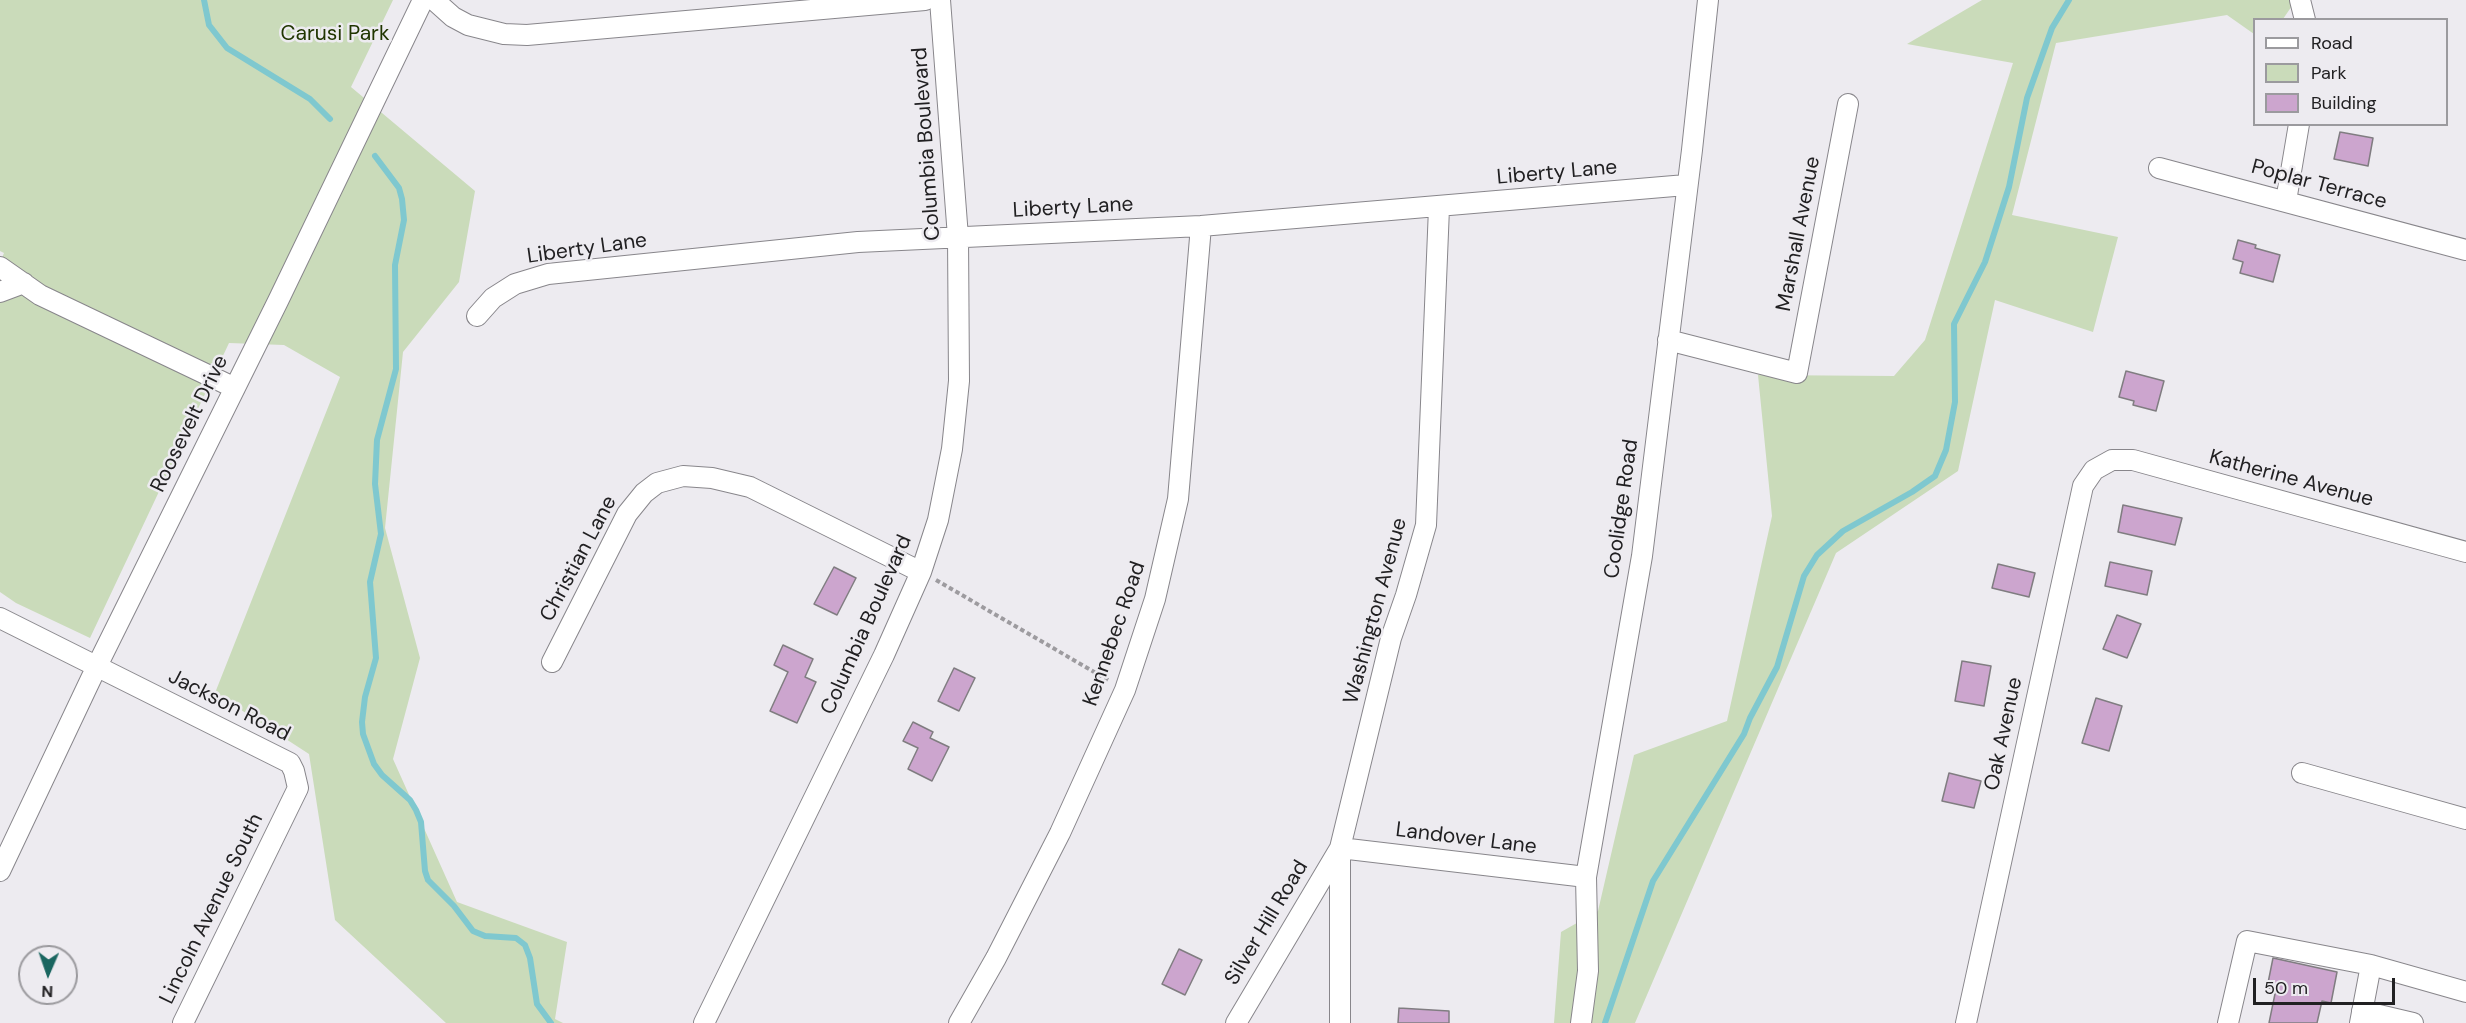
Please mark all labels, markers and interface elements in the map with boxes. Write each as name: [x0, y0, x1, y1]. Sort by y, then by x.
legend: [2253, 18, 2448, 126]
park label: Carusi Park: [281, 21, 389, 47]
text: Road: [2311, 31, 2353, 55]
street label: Columbia Boulevard: [908, 46, 946, 242]
text: Park: [2311, 61, 2347, 85]
text: Building: [2311, 91, 2376, 115]
street label: Marshall Avenue: [1772, 154, 1826, 314]
street label: Liberty Lane: [1496, 155, 1618, 191]
street label: Poplar Terrace: [2248, 155, 2390, 215]
street label: Liberty Lane: [1012, 192, 1134, 224]
street label: Liberty Lane: [525, 228, 649, 270]
street label: Roosevelt Drive: [146, 351, 234, 497]
street label: Coolidge Road: [1600, 438, 1644, 580]
street label: Katherine Avenue: [2206, 445, 2376, 513]
street label: Christian Lane: [535, 492, 623, 626]
street label: Washington Avenue: [1339, 515, 1413, 707]
street label: Columbia Boulevard: [816, 531, 918, 719]
street label: Kennebec Road: [1078, 558, 1152, 710]
street label: Jackson Road: [164, 664, 294, 748]
street label: Oak Avenue: [1980, 675, 2028, 793]
street label: Lincoln Avenue South: [155, 810, 269, 1008]
street label: Landover Lane: [1394, 818, 1538, 860]
street label: Silver Hill Road: [1220, 856, 1314, 990]
north arrow: [18, 945, 78, 1005]
scale bar: [2256, 966, 2398, 1004]
text: 50 m: [2264, 976, 2308, 1000]
text: N: [41, 981, 54, 1002]

